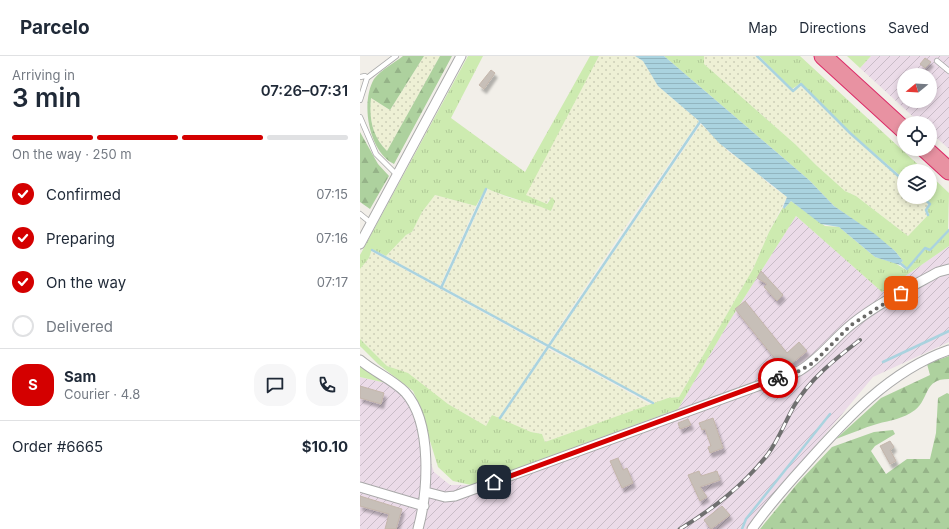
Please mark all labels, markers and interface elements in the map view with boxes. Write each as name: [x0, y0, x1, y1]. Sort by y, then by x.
text: Parcelo: [20, 16, 90, 39]
text: Map: [748, 19, 777, 36]
text: Directions: [799, 19, 866, 36]
text: Saved: [888, 19, 929, 36]
text: Arriving in: [12, 67, 75, 83]
north arrow: [897, 68, 937, 108]
map controls: [897, 68, 937, 204]
text: 07:26–07:31: [261, 81, 348, 100]
text: 3 min: [12, 82, 81, 113]
button: locate: [897, 116, 937, 156]
text: On the way · 250 m: [12, 146, 132, 162]
button: layers: [897, 164, 937, 204]
icon: check: [12, 183, 34, 205]
text: Confirmed: [46, 185, 121, 204]
text: 07:15: [316, 186, 348, 202]
icon: check: [12, 227, 34, 249]
text: Preparing: [46, 229, 115, 248]
text: 07:16: [316, 230, 348, 246]
icon: check: [12, 271, 34, 293]
text: On the way: [46, 273, 126, 292]
text: 07:17: [317, 274, 348, 290]
pin: [884, 276, 918, 310]
icon: bag: [890, 282, 912, 304]
text: Delivered: [46, 317, 113, 336]
courier: [758, 358, 798, 398]
button: chat: [254, 364, 296, 406]
button: phone: [306, 364, 348, 406]
text: Sam: [64, 367, 96, 386]
icon: bike: [767, 367, 789, 389]
text: S: [28, 375, 38, 394]
text: Courier · 4.8: [64, 386, 140, 402]
text: Order #6665: [12, 437, 103, 456]
text: $10.10: [302, 437, 348, 456]
pin: [477, 465, 511, 499]
icon: home: [483, 471, 505, 493]

